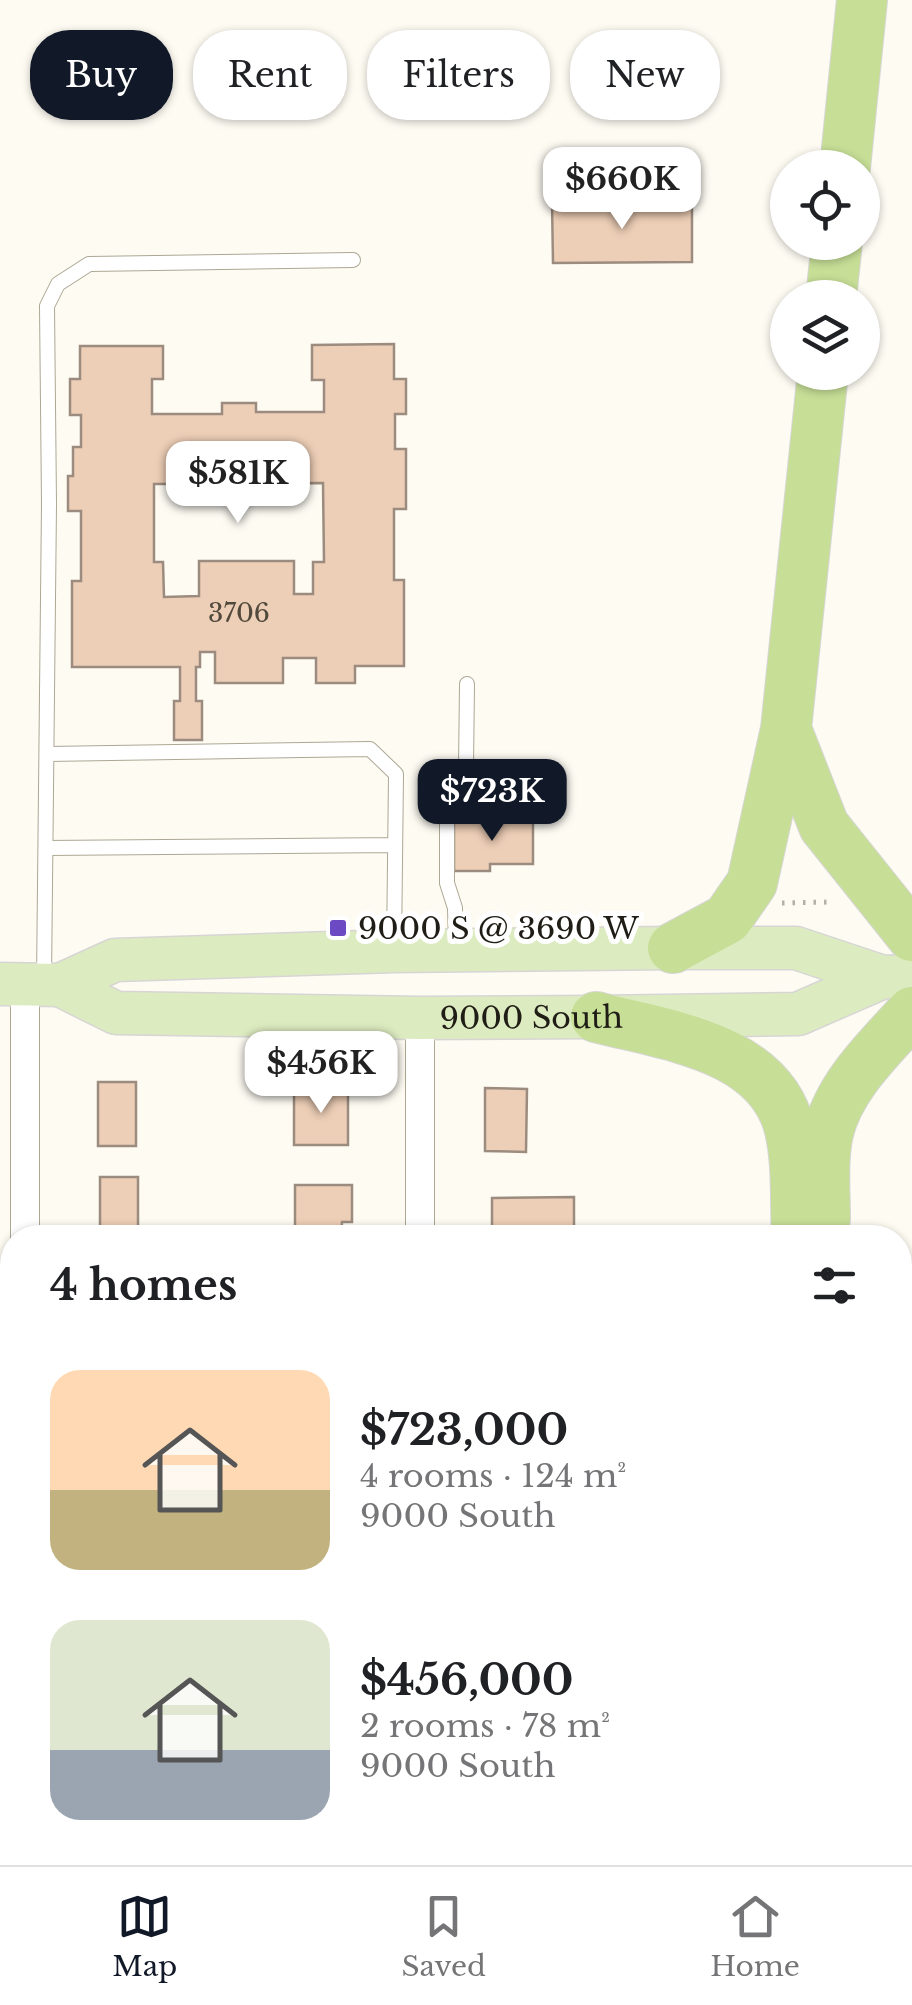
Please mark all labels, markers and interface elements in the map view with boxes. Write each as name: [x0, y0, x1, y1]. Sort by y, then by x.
chip: Buy: [30, 30, 173, 120]
chip: Rent: [193, 30, 347, 120]
chip: Filters: [367, 30, 550, 120]
chip: New: [570, 30, 720, 120]
pin: $660K: [552, 147, 692, 232]
map controls: [770, 150, 880, 390]
button: locate: [770, 150, 880, 260]
text: $660K: [565, 159, 679, 199]
button: layers: [770, 280, 880, 390]
pin: $581K: [168, 441, 308, 526]
text: $581K: [188, 453, 288, 493]
house number: 3706: [208, 598, 270, 629]
pin: $723K: [422, 759, 562, 844]
text: $723K: [440, 771, 544, 811]
place label: 9000 S @ 3690 W: [358, 910, 639, 947]
marker: 9000 S @ 3690 W: [327, 917, 349, 939]
street label: 9000 South: [440, 998, 623, 1036]
pin: $456K: [251, 1031, 391, 1116]
text: $456K: [267, 1043, 375, 1083]
icon: filters: [807, 1258, 862, 1313]
text: 4 homes: [50, 1259, 237, 1311]
text: $723,000: [360, 1404, 568, 1456]
icon: home: [130, 1410, 250, 1530]
text: 4 rooms · 124 m²: [360, 1456, 626, 1496]
text: 9000 South: [360, 1496, 555, 1536]
text: $456,000: [360, 1654, 574, 1706]
icon: home: [130, 1660, 250, 1780]
text: 2 rooms · 78 m²: [360, 1706, 610, 1746]
text: 9000 South: [360, 1746, 555, 1786]
tab: Map: [112, 1889, 177, 1984]
tab: Saved: [402, 1889, 486, 1984]
tab: Home: [710, 1889, 800, 1984]

